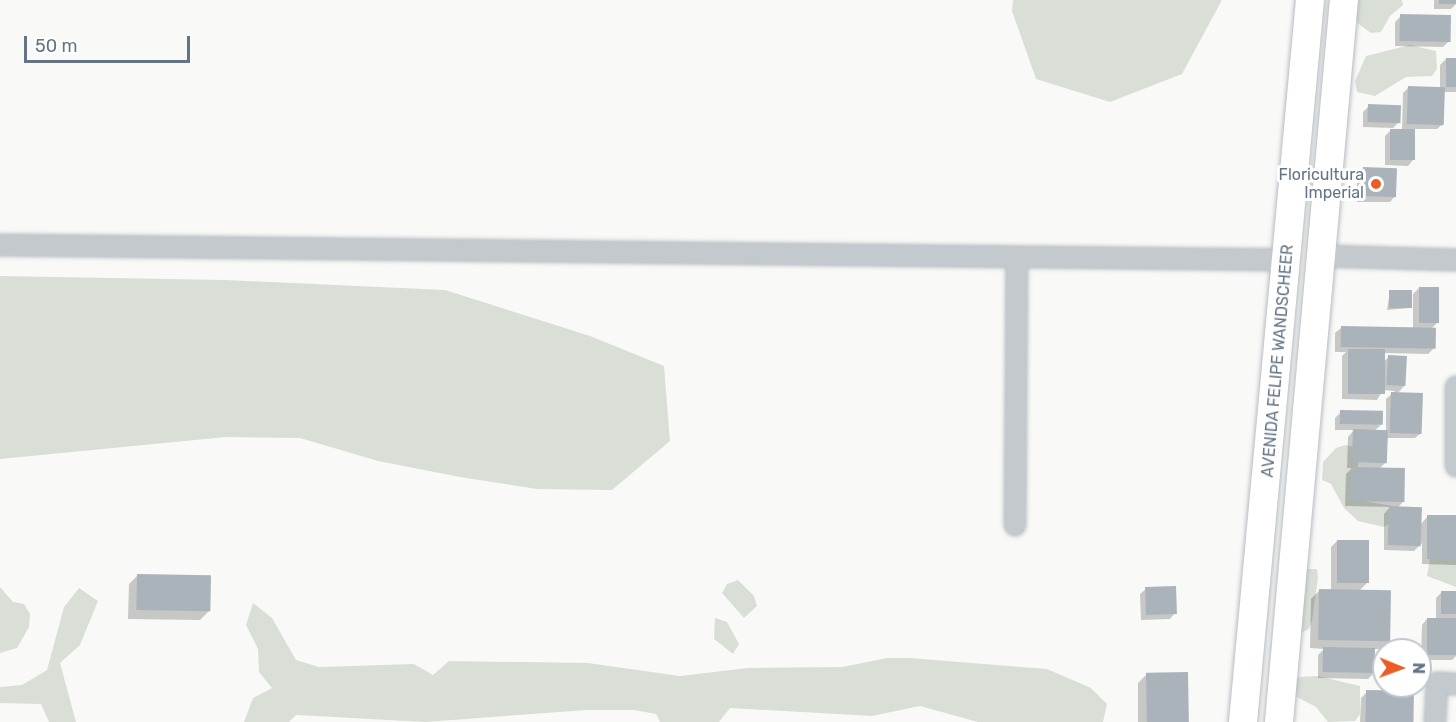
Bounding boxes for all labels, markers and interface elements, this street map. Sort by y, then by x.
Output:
scale bar [27,24,194,62]
text: 50 m [35,35,78,57]
place label: Floricultura Imperial [1279,165,1364,203]
marker: Floricultura Imperial [1369,177,1383,191]
street label: AVENIDA FELIPE WANDSCHEER [1258,243,1298,479]
north arrow [1372,638,1432,698]
text: N [1409,662,1428,674]

